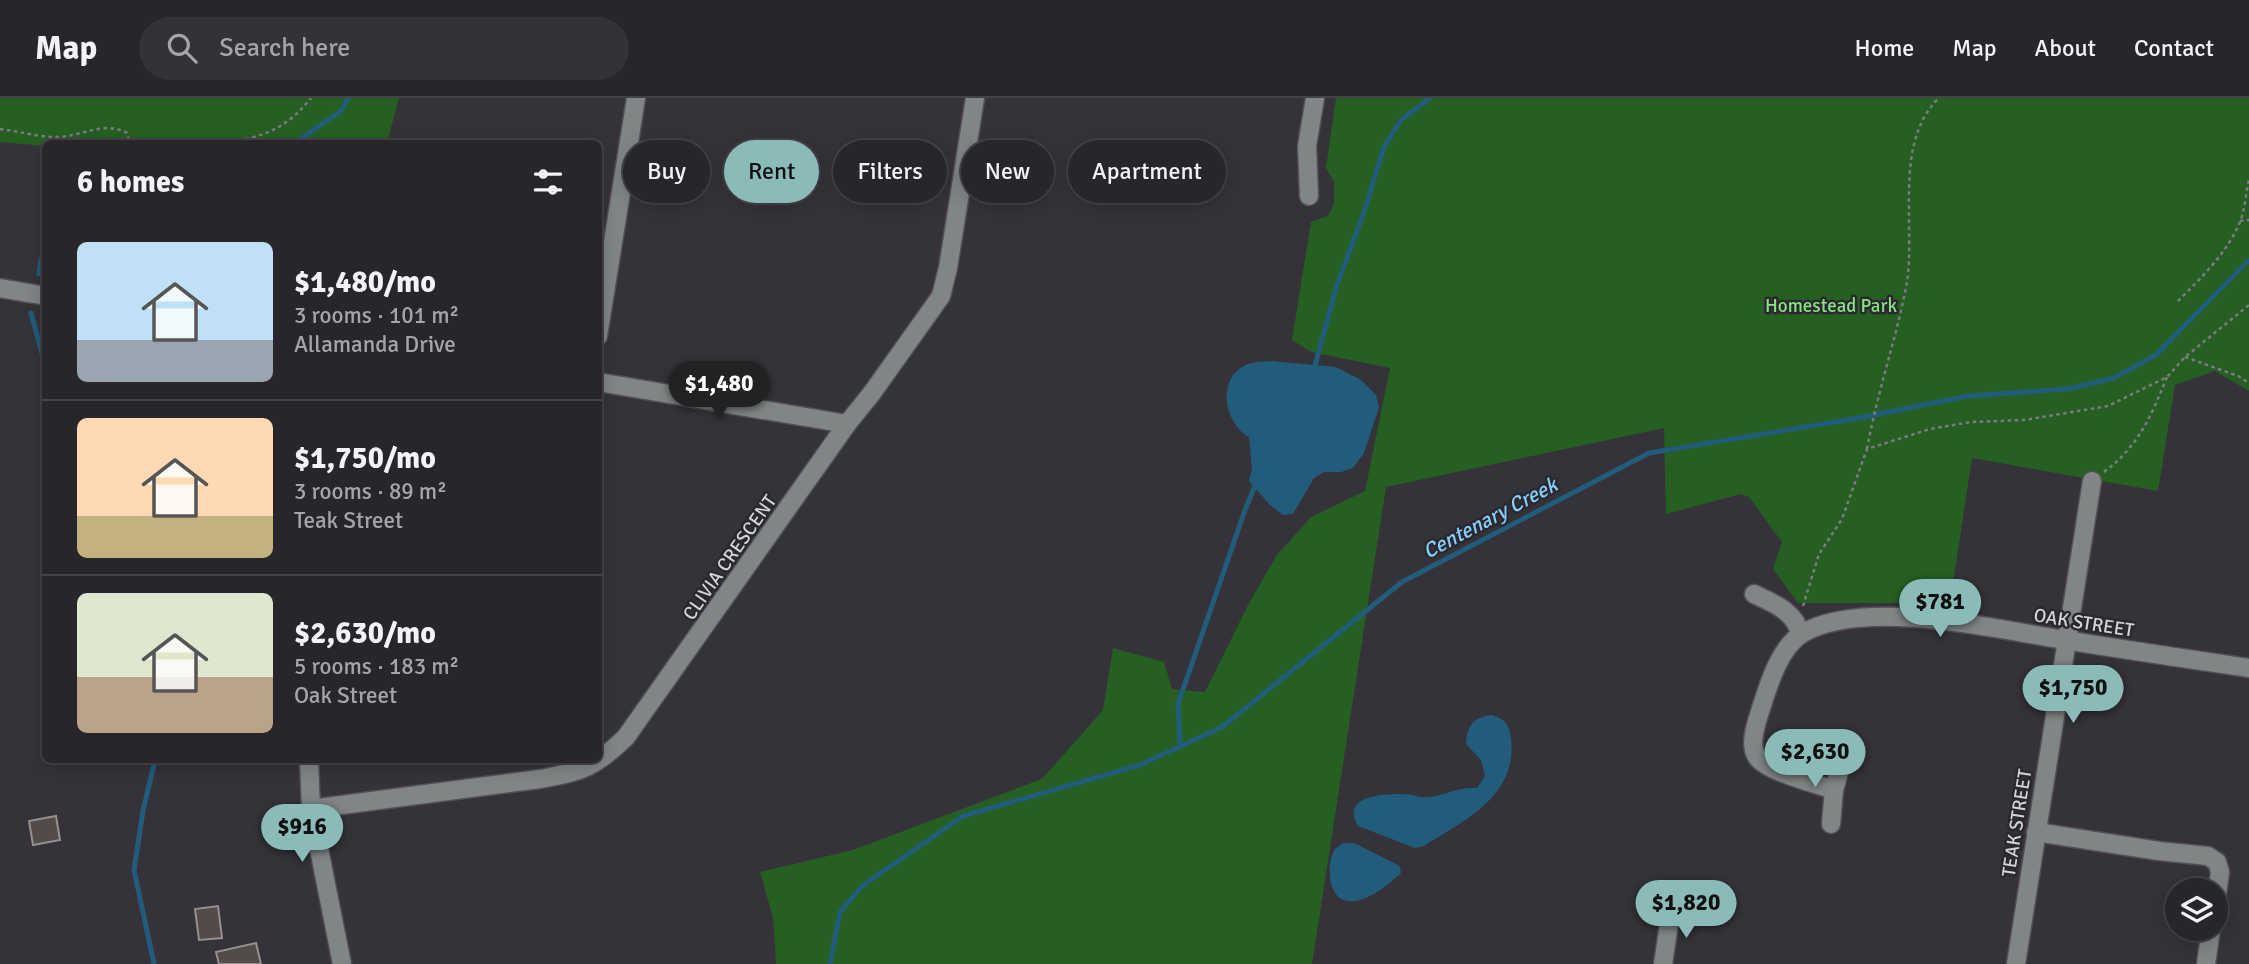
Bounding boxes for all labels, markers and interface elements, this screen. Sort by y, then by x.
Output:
search box [139,17,629,80]
text: Map [35,28,97,69]
icon: search [163,29,201,67]
text: Search here [219,32,350,64]
text: Home [1854,33,1914,63]
text: Map [1952,33,1997,63]
text: About [2035,33,2096,63]
text: Contact [2134,33,2214,63]
chip: Buy [623,140,710,203]
chip: Rent [724,140,819,203]
chip: Filters [833,140,947,203]
chip: New [961,140,1054,203]
chip: Apartment [1068,140,1226,203]
icon: filters [529,163,567,201]
text: 6 homes [77,164,184,201]
text: $1,480/mo [294,264,436,301]
icon: home [133,270,217,354]
park label: Homestead Park [1765,294,1897,318]
text: 3 rooms · 101 m² [294,301,459,330]
text: Allamanda Drive [294,330,456,359]
pin: $1,480 [662,362,776,421]
text: $1,480 [685,369,753,398]
text: $1,750/mo [294,440,436,477]
icon: home [133,446,217,530]
water label: Centenary Creek [1418,470,1564,564]
text: 3 rooms · 89 m² [294,477,447,506]
street label: CLIVIA CRESCENT [678,490,782,625]
text: Teak Street [294,506,403,535]
pin: $781 [1899,580,1981,639]
text: $781 [1915,587,1965,616]
street label: OAK STREET [2032,603,2136,643]
text: $2,630/mo [294,615,436,652]
icon: home [133,621,217,705]
text: 5 rooms · 183 m² [294,652,459,681]
pin: $1,750 [2016,666,2130,725]
text: $1,750 [2039,673,2107,702]
text: Oak Street [294,681,397,710]
pin: $2,630 [1758,730,1872,789]
text: $2,630 [1781,737,1849,766]
street label: TEAK STREET [1997,767,2037,879]
pin: $916 [261,804,343,864]
text: $916 [277,812,327,841]
map controls [2165,878,2228,941]
button: layers [2165,878,2228,941]
pin: $1,820 [1629,880,1743,940]
text: $1,820 [1652,888,1720,917]

